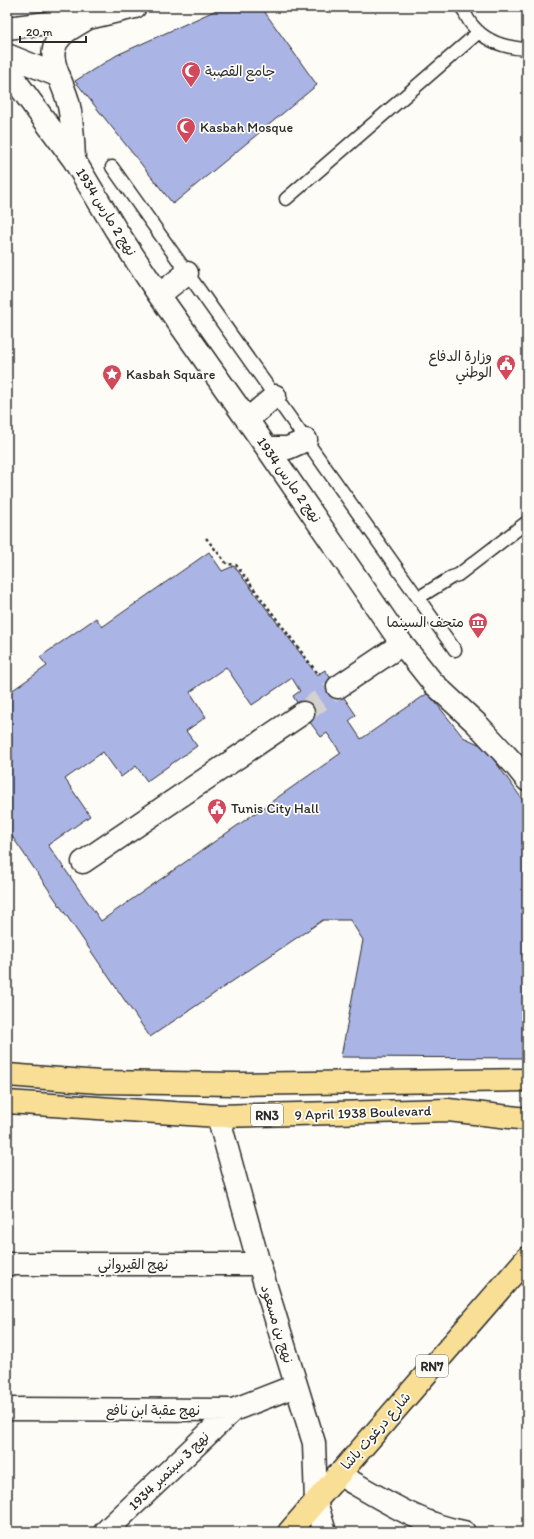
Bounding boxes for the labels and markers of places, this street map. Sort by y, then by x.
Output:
mosque icon: جامع القصبة [180,60,202,88]
place label: جامع القصبة [205,63,275,82]
mosque icon: Kasbah Mosque [175,116,197,144]
place label: Kasbah Mosque [200,119,293,136]
place label: وزارة الدفاع الوطني [428,348,492,385]
public building icon: وزارة الدفاع الوطني [495,353,517,381]
place icon: Kasbah Square [101,363,123,391]
place label: Kasbah Square [126,366,216,383]
museum icon: متحف السينما [467,611,489,639]
place label: متحف السينما [387,614,464,631]
public building icon: Tunis City Hall [206,797,228,825]
place label: Tunis City Hall [231,800,319,817]

